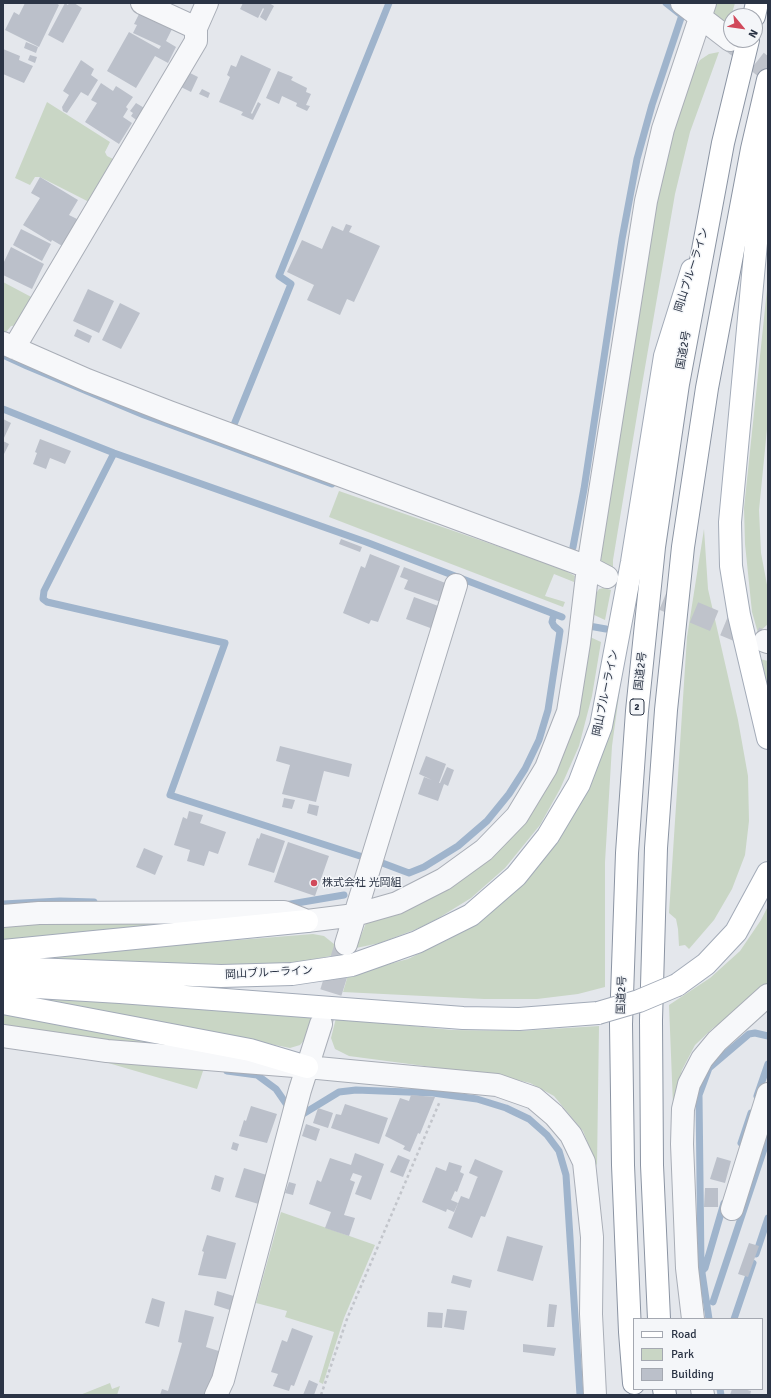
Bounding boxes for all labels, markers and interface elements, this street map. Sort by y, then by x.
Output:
north arrow [723,8,763,48]
text: N [746,27,761,40]
street label: 岡山ブルーライン [672,226,712,314]
street label: 国道2号 [674,330,694,370]
street label: 岡山ブルーライン [590,649,622,737]
street label: 国道2号 [632,651,650,691]
road number: 2 [630,699,644,715]
place label: 株式会社 光岡組 [322,876,401,890]
marker: 株式会社 光岡組 [309,878,319,888]
street label: 岡山ブルーライン [225,964,313,982]
street label: 国道2号 [615,975,629,1015]
legend [633,1318,763,1390]
text: Road [671,1327,697,1342]
text: Park [671,1347,694,1362]
text: Building [671,1367,714,1382]

